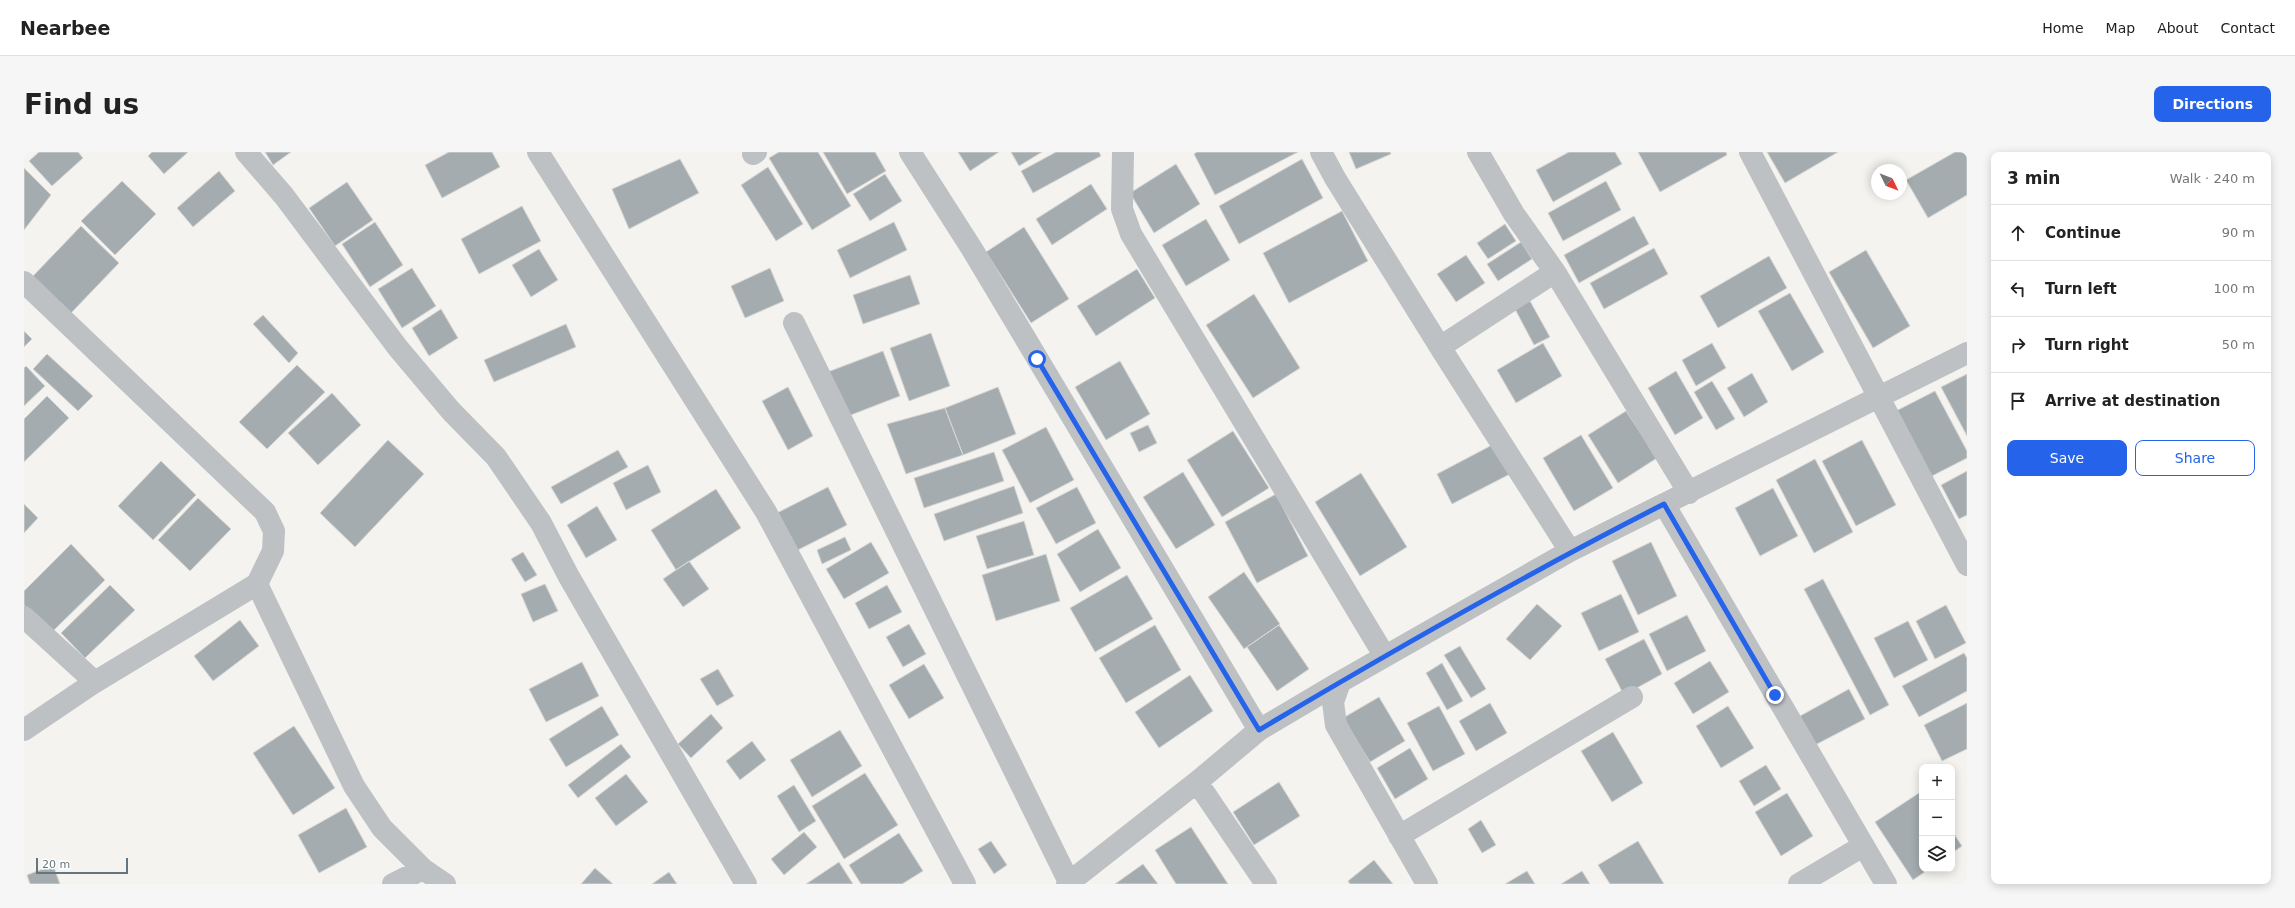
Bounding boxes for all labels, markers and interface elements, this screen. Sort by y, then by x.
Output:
text: Nearbee [20,17,110,39]
text: Home [2042,20,2084,36]
text: Map [2106,20,2135,36]
text: About [2157,20,2199,36]
text: Contact [2221,20,2275,36]
button: Directions [2154,86,2271,122]
text: Find us [24,88,139,121]
north arrow [1871,164,1907,200]
text: 3 min [2007,168,2060,188]
text: Walk · 240 m [2170,171,2255,186]
icon: ahead [2007,222,2029,244]
text: Continue [2045,224,2121,242]
text: 90 m [2222,225,2255,240]
icon: left [2007,278,2029,300]
text: Turn left [2045,280,2117,298]
text: 100 m [2213,281,2255,296]
icon: right [2007,334,2029,356]
text: Turn right [2045,336,2129,354]
text: 50 m [2222,337,2255,352]
route start [1028,350,1046,368]
icon: arrive [2007,390,2029,412]
text: Arrive at destination [2045,392,2220,410]
button: Save [2007,440,2127,476]
button: Share [2135,440,2255,476]
route end [1766,686,1784,704]
map controls [1919,764,1955,872]
button: + [1919,764,1955,800]
button: − [1919,800,1955,836]
button: layers [1919,836,1955,872]
scale bar [36,856,128,875]
text: 20 m [42,858,70,871]

